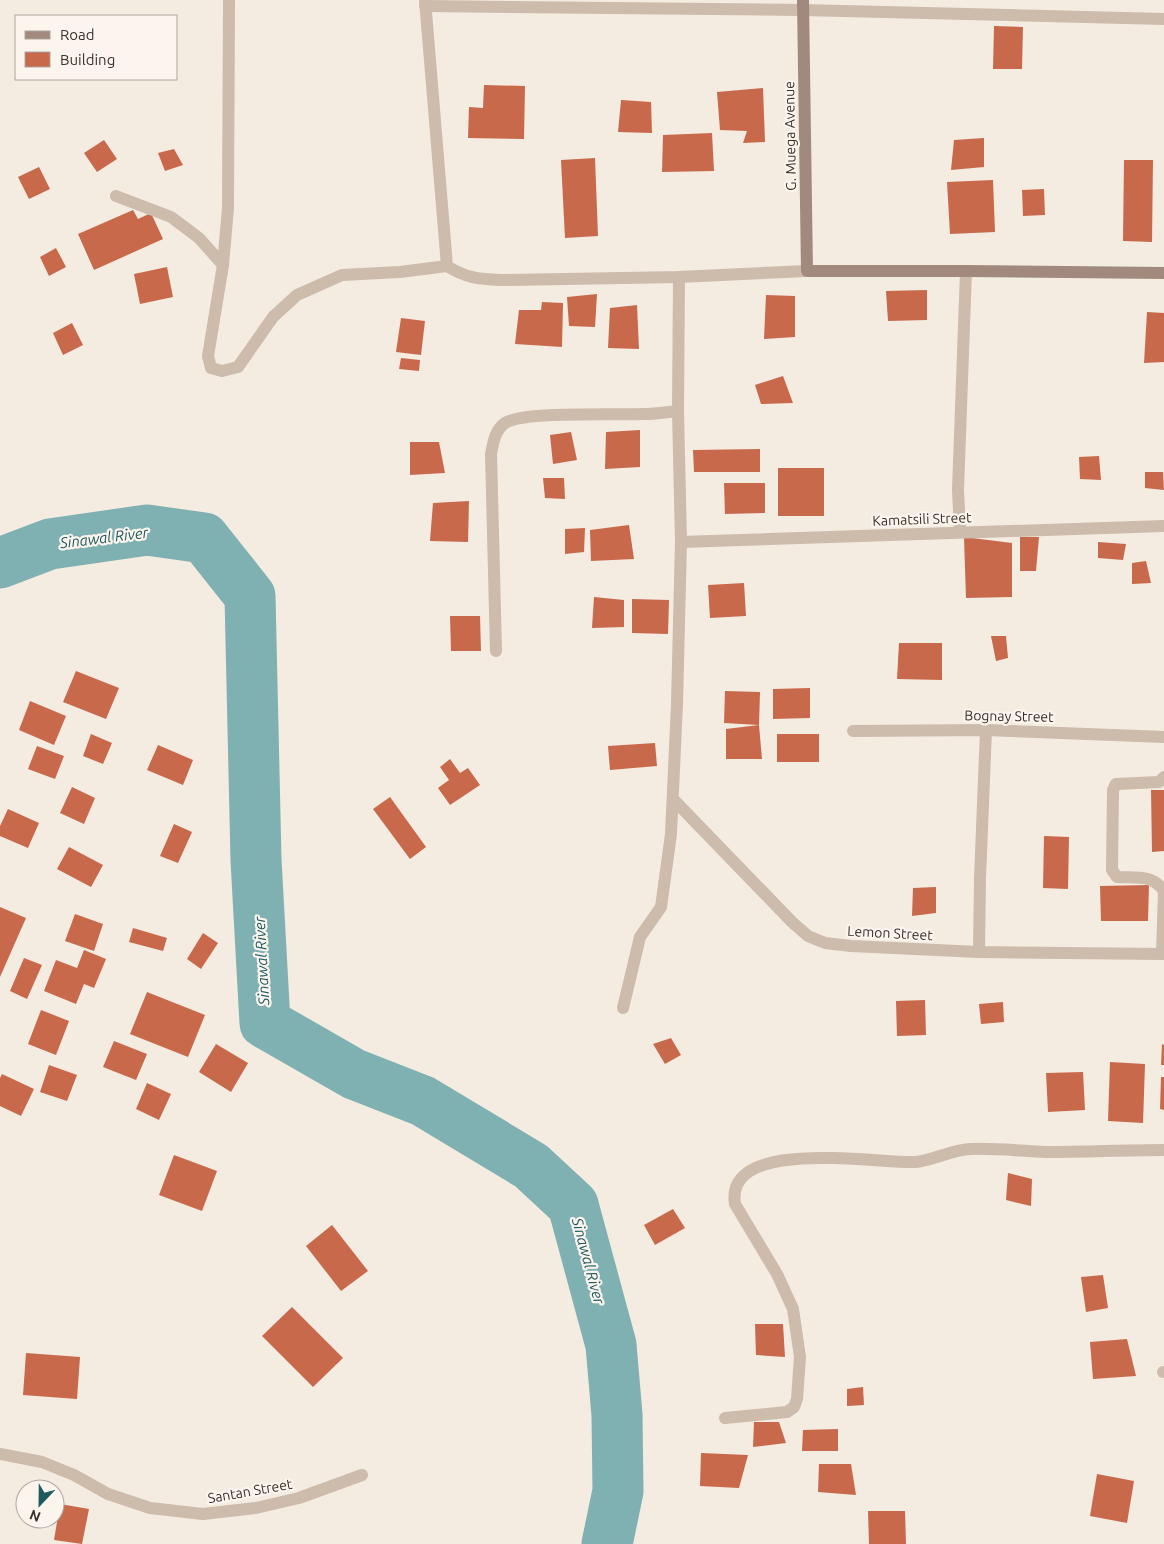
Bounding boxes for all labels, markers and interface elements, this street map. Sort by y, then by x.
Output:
legend [15,15,178,80]
text: Road [60,26,95,43]
text: Building [60,51,115,68]
street label: G. Muega Avenue [781,81,799,191]
street label: Kamatsili Street [872,509,972,529]
water label: Sinawal River [58,524,150,551]
street label: Bognay Street [964,707,1054,725]
water label: Sinawal River [251,915,272,1007]
street label: Lemon Street [847,923,934,943]
water label: Sinawal River [569,1215,608,1307]
street label: Santan Street [207,1476,294,1506]
north arrow [15,1479,65,1529]
text: N [27,1507,43,1525]

